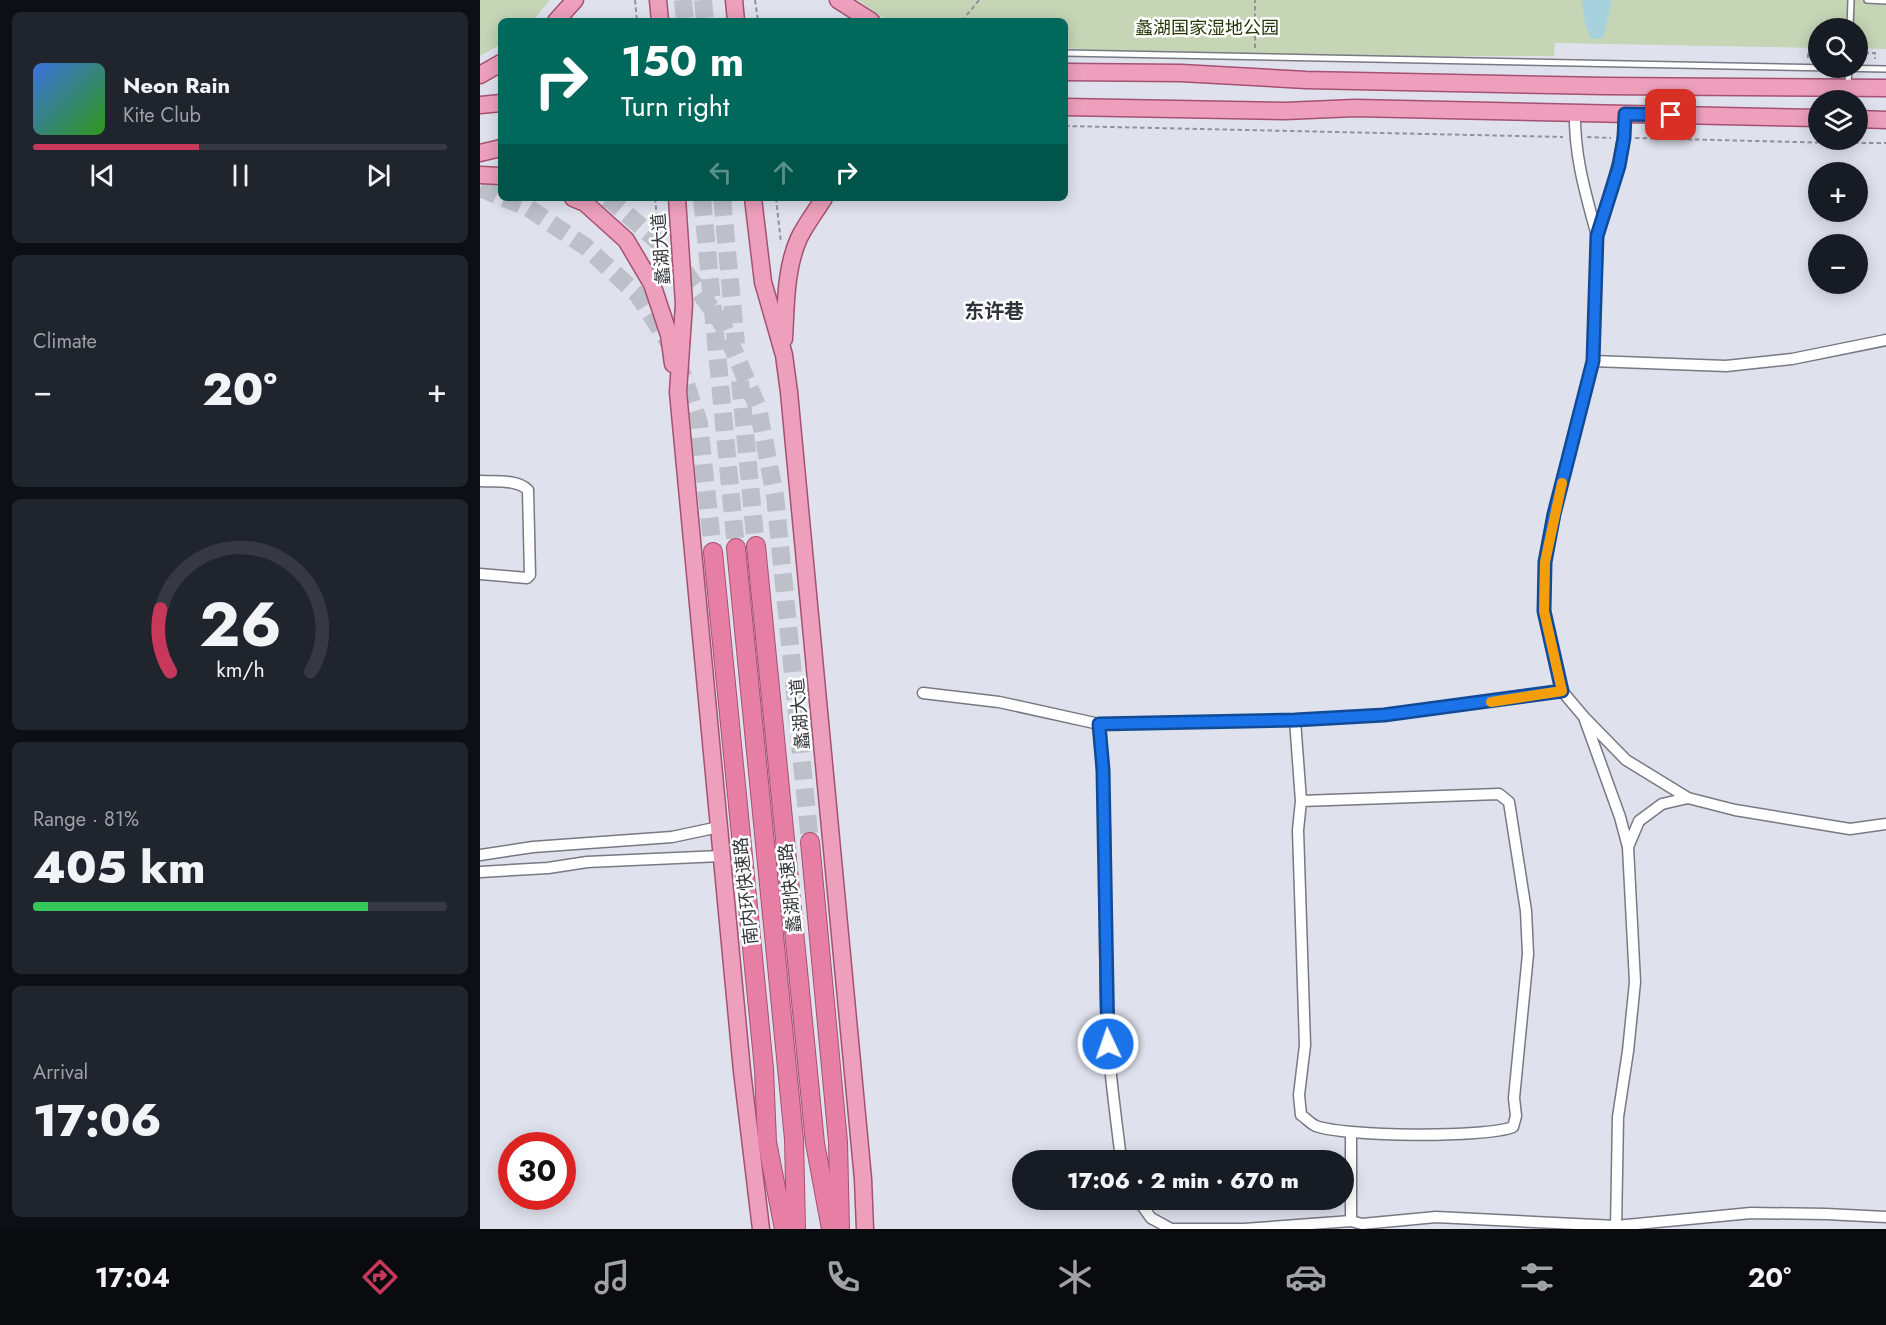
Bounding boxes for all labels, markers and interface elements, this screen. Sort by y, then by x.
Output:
park label: 蠡湖国家湿地公园 [1135,15,1279,41]
map controls [1808,18,1868,294]
button: search [1808,18,1868,78]
text: 150 m [621,31,744,92]
icon: right [522,42,600,120]
text: Neon Rain [123,69,230,101]
text: Turn right [621,87,729,126]
pin [1645,89,1696,140]
button: layers [1808,90,1868,150]
icon: arrive [1654,98,1687,131]
text: Kite Club [123,101,201,130]
icon: left [704,156,737,189]
icon: ahead [767,156,800,189]
icon: right [830,156,863,189]
icon: previous [86,159,119,192]
icon: pause [224,159,257,192]
icon: next [362,159,395,192]
button: + [1808,162,1868,222]
street label: 蠡湖大道 [646,212,676,286]
button: − [1808,234,1868,294]
district label: 东许巷 [964,297,1024,326]
text: Climate [33,327,97,356]
text: 20° [202,357,277,422]
text: − [33,367,52,414]
text: + [427,367,447,414]
text: 26 [199,579,281,669]
text: km/h [216,654,264,685]
street label: 蠡湖大道 [784,677,816,751]
text: Range · 81% [33,805,139,834]
text: 405 km [33,835,205,900]
street label: 南内环快速路 [727,836,765,946]
street label: 蠡湖快速路 [772,842,808,934]
position arrow [1076,1012,1140,1076]
text: Arrival [33,1058,88,1087]
text: 17:06 [33,1088,162,1153]
speed limit sign: 30 [498,1132,576,1210]
text: 17:06 · 2 min · 670 m [1067,1164,1299,1196]
icon: directions [359,1256,401,1298]
icon: music [591,1256,633,1298]
icon: phone [822,1256,864,1298]
icon: climate [1054,1256,1096,1298]
icon: car [1285,1256,1327,1298]
icon: filters [1516,1256,1558,1298]
text: 17:04 [95,1258,170,1297]
text: 20° [1748,1258,1791,1297]

